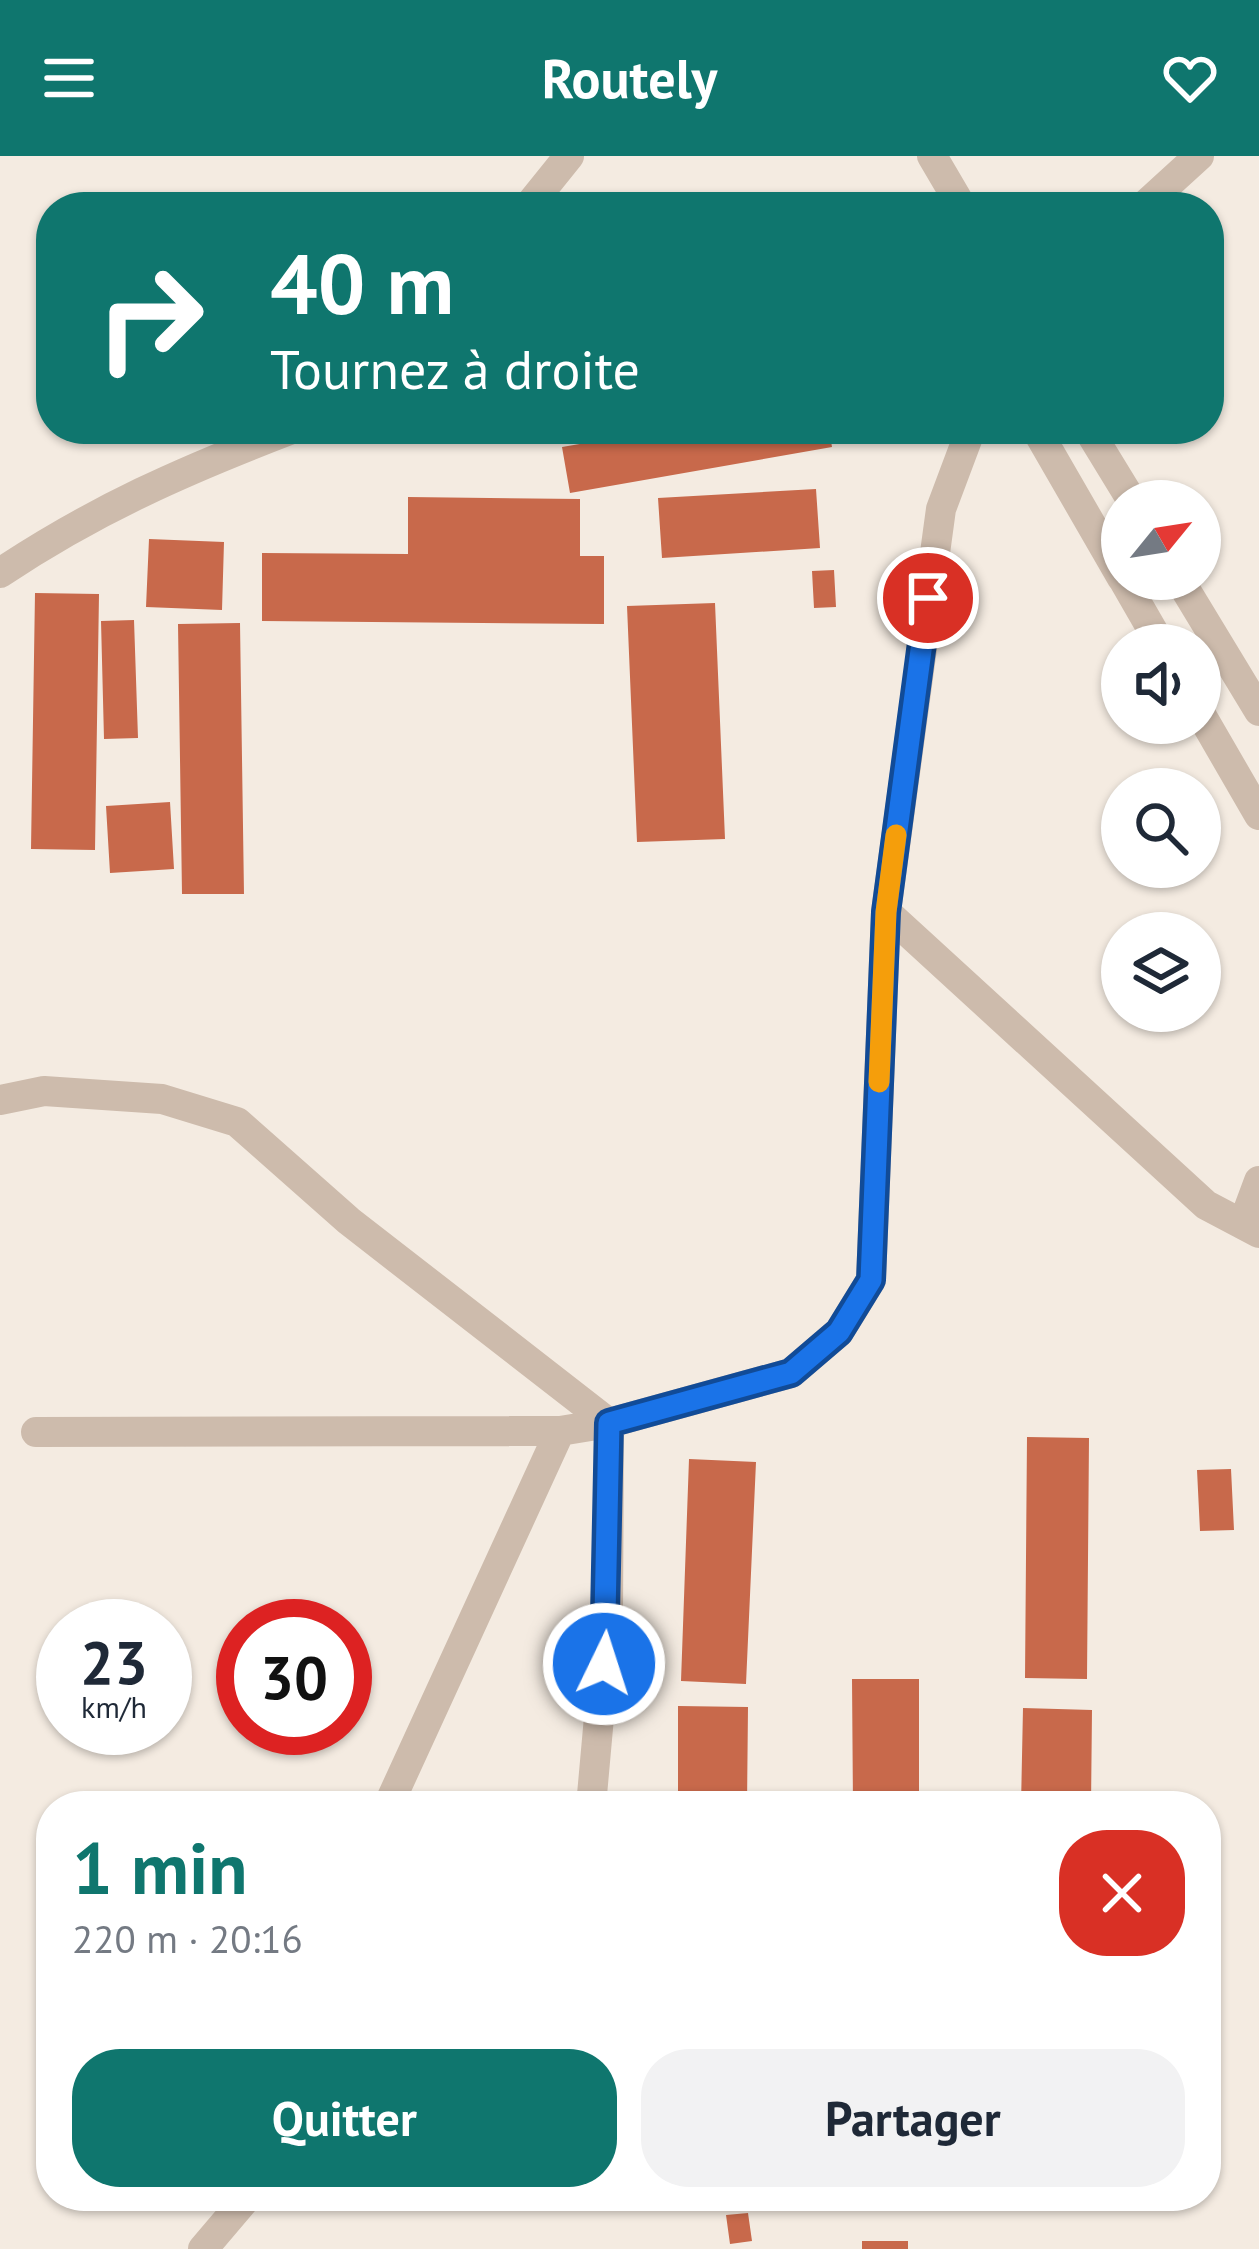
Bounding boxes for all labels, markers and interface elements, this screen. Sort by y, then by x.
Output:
text: Routely [542,43,717,113]
icon: menu [36,45,102,111]
icon: heart [1157,45,1223,111]
text: 40 m [270,228,454,337]
icon: right [72,240,228,396]
text: Tournez à droite [270,334,640,404]
north arrow [1101,480,1221,600]
map controls [1101,480,1221,1032]
pin [877,547,979,649]
icon: arrive [895,565,961,631]
button: sound [1101,624,1221,744]
button: search [1101,768,1221,888]
button: layers [1101,912,1221,1032]
speed limit sign: 30 [216,1599,372,1755]
position arrow [541,1601,667,1727]
text: 23 [80,1623,148,1701]
text: km/h [81,1687,147,1726]
text: 1 min [72,1821,248,1914]
button: close [1059,1830,1185,1956]
text: 220 m · 20:16 [72,1913,303,1964]
button: Quitter [72,2049,617,2187]
button: Partager [641,2049,1185,2187]

